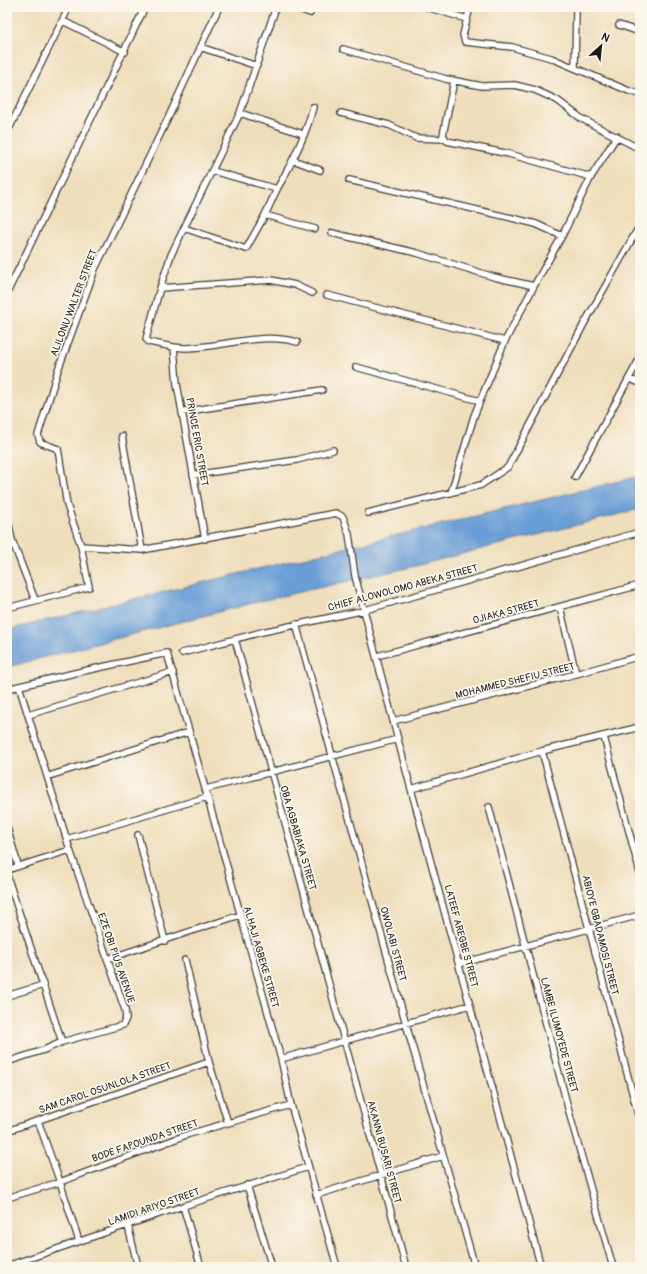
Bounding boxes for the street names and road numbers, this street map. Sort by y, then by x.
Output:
street label: ALILONU WALTER STREET [48,247,100,358]
street label: PRINCE ERIC STREET [183,397,211,488]
street label: CHIEF ALOWOLOMO ABEKA STREET [327,562,480,614]
street label: OJIAKA STREET [471,597,541,627]
street label: MOHAMMED SHEFIU STREET [454,660,576,702]
street label: OBA AGBABIAKA STREET [277,784,319,892]
street label: ABIOYE GBADAMOSI STREET [579,874,621,997]
street label: LATEEF AREGBE STREET [442,883,481,989]
street label: ALHAJI AGBEKE STREET [241,905,281,1010]
street label: OWOLABI STREET [377,905,409,983]
street label: EZE OBI PIUS AVENUE [95,911,137,1005]
street label: LAMBE ILUMOYEDE STREET [538,976,580,1094]
street label: SAM CAROL OSUNLOLA STREET [37,1060,173,1116]
street label: AKANNI BUSARI STREET [364,1099,404,1205]
street label: BODE FAPOUNDA STREET [90,1117,200,1165]
street label: LAMIDI ARIYO STREET [107,1186,202,1228]

